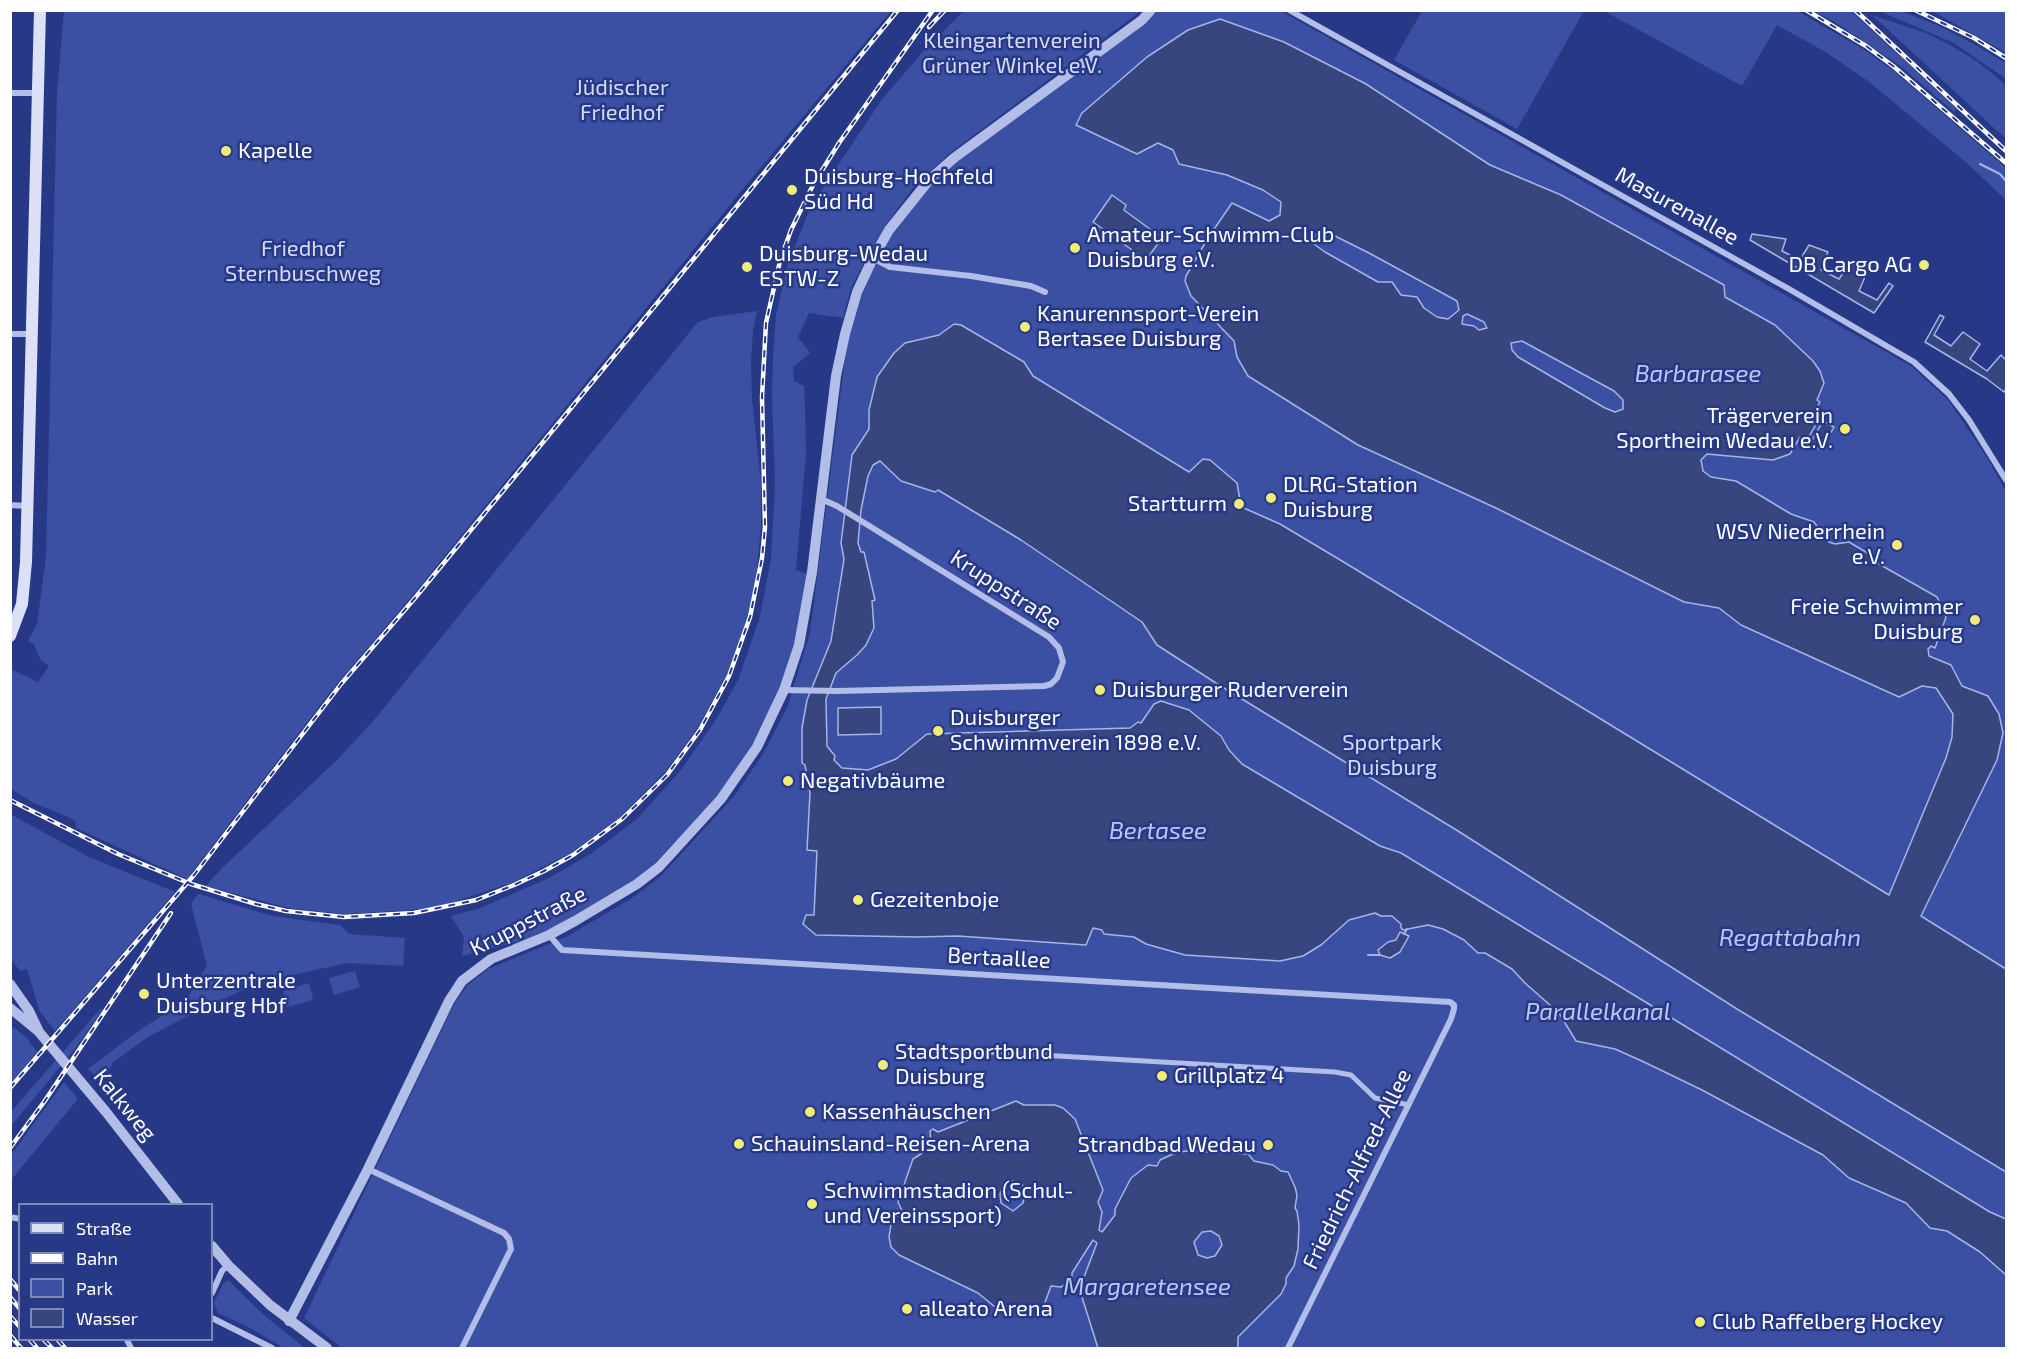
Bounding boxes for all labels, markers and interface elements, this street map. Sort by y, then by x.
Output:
park label: Kleingartenverein Grüner Winkel e.V. [922,28,1102,80]
park label: Jüdischer Friedhof [575,75,669,126]
place label: Kapelle [238,138,313,164]
marker: Kapelle [219,144,233,158]
street label: Masurenallee [1611,161,1743,251]
place label: Duisburg-Hochfeld Süd Hd [804,164,994,216]
marker: Duisburg-Hochfeld Süd Hd [785,183,799,197]
place label: Amateur-Schwimm-Club Duisburg e.V. [1087,222,1334,274]
park label: Friedhof Sternbuschweg [225,236,381,288]
place label: Duisburg-Wedau ESTW-Z [759,241,928,292]
marker: Amateur-Schwimm-Club Duisburg e.V. [1068,241,1082,255]
place label: DB Cargo AG [1788,252,1912,278]
marker: DB Cargo AG [1917,258,1931,272]
marker: Duisburg-Wedau ESTW-Z [740,260,754,274]
place label: Kanurennsport-Verein Bertasee Duisburg [1037,301,1259,352]
marker: Kanurennsport-Verein Bertasee Duisburg [1018,320,1032,334]
water label: Barbarasee [1635,360,1761,388]
place label: Trägerverein Sportheim Wedau e.V. [1616,403,1833,454]
marker: Trägerverein Sportheim Wedau e.V. [1838,422,1852,436]
place label: DLRG-Station Duisburg [1283,472,1418,524]
place label: Startturm [1128,491,1227,517]
marker: DLRG-Station Duisburg [1264,491,1278,505]
marker: Startturm [1232,497,1246,511]
place label: WSV Niederrhein e.V. [1716,519,1885,570]
marker: WSV Niederrhein e.V. [1890,538,1904,552]
street label: Kruppstraße [946,544,1066,636]
place label: Freie Schwimmer Duisburg [1790,594,1963,646]
marker: Freie Schwimmer Duisburg [1968,613,1982,627]
place label: Duisburger Ruderverein [1112,677,1349,703]
marker: Duisburger Ruderverein [1093,683,1107,697]
place label: Duisburger Schwimmverein 1898 e.V. [950,705,1201,756]
marker: Duisburger Schwimmverein 1898 e.V. [931,724,945,738]
park label: Sportpark Duisburg [1342,730,1442,782]
place label: Negativbäume [800,768,945,794]
marker: Negativbäume [781,774,795,788]
water label: Bertasee [1109,817,1207,845]
street label: Kruppstraße [465,880,591,962]
place label: Gezeitenboje [870,887,999,913]
marker: Gezeitenboje [851,893,865,907]
water label: Regattabahn [1719,924,1861,952]
street label: Bertaallee [947,942,1051,974]
place label: Unterzentrale Duisburg Hbf [156,968,296,1020]
marker: Unterzentrale Duisburg Hbf [137,987,151,1001]
water label: Parallelkanal [1525,998,1671,1026]
place label: Stadtsportbund Duisburg [895,1039,1053,1090]
marker: Stadtsportbund Duisburg [876,1058,890,1072]
place label: Grillplatz 4 [1174,1063,1285,1089]
street label: Kalkweg [88,1064,162,1146]
street label: Friedrich-Alfred-Allee [1297,1065,1417,1273]
marker: Grillplatz 4 [1155,1069,1169,1083]
place label: Kassenhäuschen [822,1099,991,1125]
marker: Kassenhäuschen [803,1105,817,1119]
place label: Schauinsland-Reisen-Arena [751,1131,1030,1157]
place label: Strandbad Wedau [1077,1132,1256,1158]
marker: Schauinsland-Reisen-Arena [732,1137,746,1151]
marker: Strandbad Wedau [1261,1138,1275,1152]
place label: Schwimmstadion (Schul- und Vereinssport) [824,1178,1074,1230]
marker: Schwimmstadion (Schul- und Vereinssport) [805,1197,819,1211]
legend [18,1203,213,1341]
text: Straße [76,1217,132,1239]
text: Bahn [76,1247,118,1269]
water label: Margaretensee [1063,1273,1231,1301]
text: Park [76,1277,113,1299]
place label: alleato Arena [919,1296,1053,1322]
marker: alleato Arena [900,1302,914,1316]
text: Wasser [76,1307,138,1329]
place label: Club Raffelberg Hockey [1712,1309,1943,1335]
marker: Club Raffelberg Hockey [1693,1315,1707,1329]

